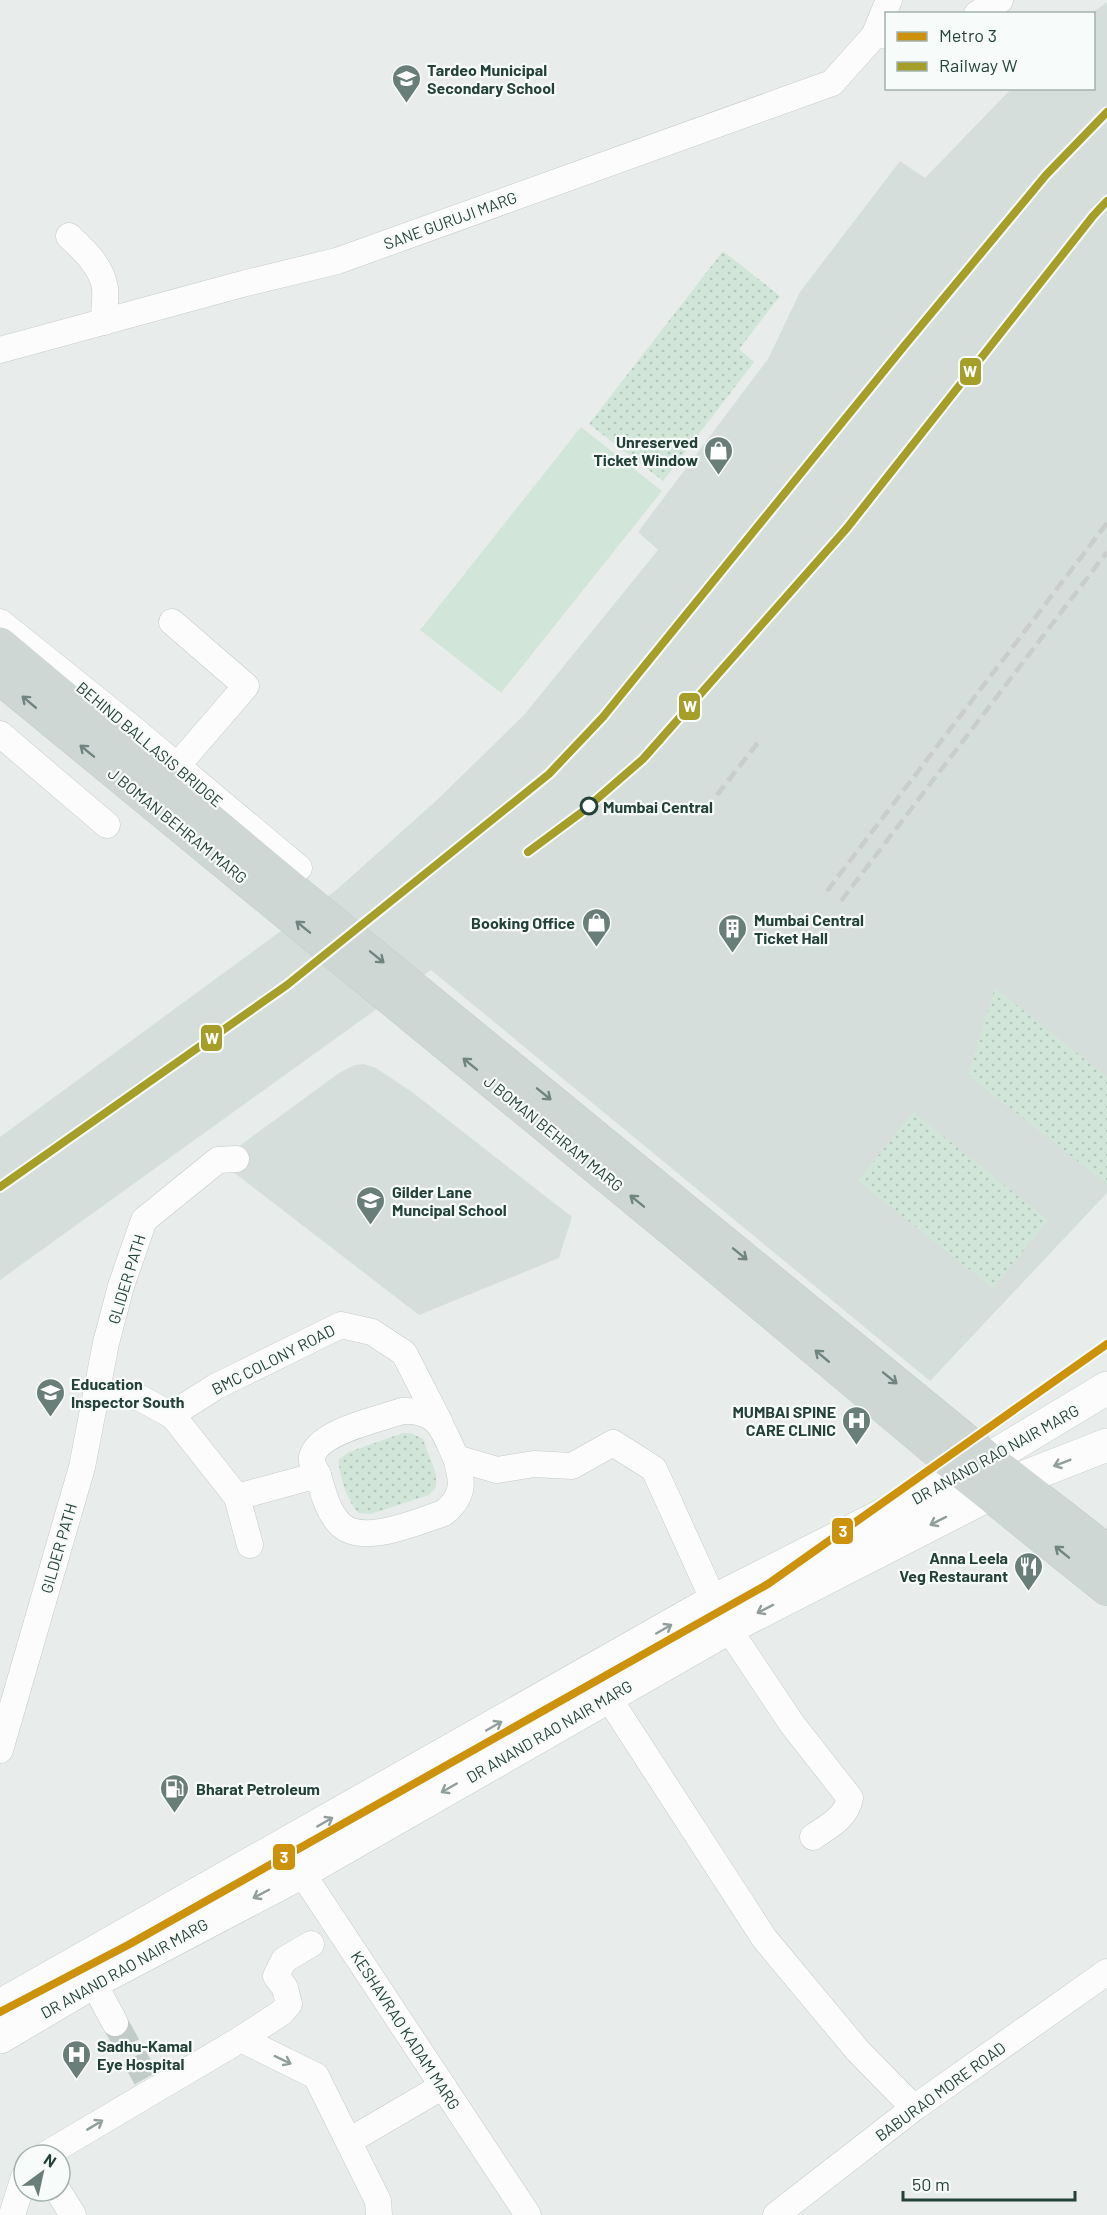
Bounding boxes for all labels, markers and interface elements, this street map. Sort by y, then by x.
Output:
legend [885,12,1095,90]
text: Metro 3 [939,24,997,46]
text: Railway W [939,54,1018,76]
place label: Tardeo Municipal Secondary School [427,60,555,97]
school or university icon: Tardeo Municipal Secondary School [390,62,422,104]
street label: SANE GURUJI MARG [381,187,519,253]
line badge: W [959,357,982,386]
text: W [963,361,977,380]
place label: Unreserved Ticket Window [594,432,698,469]
shop icon: Unreserved Ticket Window [703,434,735,476]
street label: BEHIND BALLASIS BRIDGE [73,677,227,811]
line badge: W [678,692,701,721]
one-way arrow [21,696,37,709]
text: W [683,696,697,715]
one-way arrow [79,744,95,757]
street label: J BOMAN BEHRAM MARG [105,763,251,887]
marker: Mumbai Central [580,797,598,815]
place label: Mumbai Central [603,797,713,816]
shop icon: Booking Office [580,906,612,948]
place label: Mumbai Central Ticket Hall [754,910,864,947]
building icon: Mumbai Central Ticket Hall [717,912,749,954]
place label: Booking Office [471,913,575,932]
one-way arrow [295,921,311,934]
one-way arrow [369,951,385,964]
line badge: W [200,1024,223,1052]
text: W [205,1028,219,1047]
one-way arrow [462,1058,478,1071]
street label: J BOMAN BEHRAM MARG [481,1071,627,1195]
one-way arrow [536,1087,552,1100]
place label: Gilder Lane Muncipal School [392,1182,507,1219]
school or university icon: Gilder Lane Muncipal School [355,1184,387,1226]
one-way arrow [629,1195,645,1208]
street label: GLIDER PATH [103,1232,149,1326]
one-way arrow [732,1247,747,1261]
street label: BMC COLONY ROAD [208,1320,338,1398]
one-way arrow [815,1349,830,1363]
one-way arrow [882,1371,897,1385]
place label: Education Inspector South [71,1374,185,1411]
school or university icon: Education Inspector South [34,1376,66,1418]
street label: DR ANAND RAO NAIR MARG [908,1400,1082,1508]
place label: MUMBAI SPINE CARE CLINIC [732,1402,836,1439]
hospital icon: MUMBAI SPINE CARE CLINIC [841,1404,873,1446]
one-way arrow [1053,1458,1072,1469]
street label: GILDER PATH [36,1501,80,1595]
one-way arrow [930,1515,948,1527]
line badge: 3 [831,1517,854,1545]
text: 3 [839,1521,847,1540]
one-way arrow [1054,1546,1070,1559]
place label: Anna Leela Veg Restaurant [899,1548,1008,1585]
restaurant icon: Anna Leela Veg Restaurant [1013,1550,1045,1592]
one-way arrow [756,1604,774,1616]
one-way arrow [655,1623,672,1635]
street label: DR ANAND RAO NAIR MARG [463,1676,635,1786]
one-way arrow [485,1720,502,1732]
fuel station icon: Bharat Petroleum [159,1772,191,1814]
place label: Bharat Petroleum [196,1779,320,1798]
one-way arrow [441,1782,458,1794]
one-way arrow [316,1816,333,1828]
line badge: 3 [272,1843,296,1871]
text: 3 [280,1847,288,1866]
one-way arrow [252,1889,270,1900]
street label: DR ANAND RAO NAIR MARG [37,1914,211,2022]
street label: KESHAVRAO KADAM MARG [348,1947,464,2113]
place label: Sadhu-Kamal Eye Hospital [97,2036,192,2073]
street label: BABURAO MORE ROAD [871,2037,1009,2145]
hospital icon: Sadhu-Kamal Eye Hospital [60,2038,92,2080]
one-way arrow [273,2054,291,2066]
one-way arrow [86,2118,103,2130]
north arrow [12,2143,72,2203]
text: N [41,2149,60,2171]
scale bar [903,2164,1076,2202]
text: 50 m [912,2173,950,2195]

